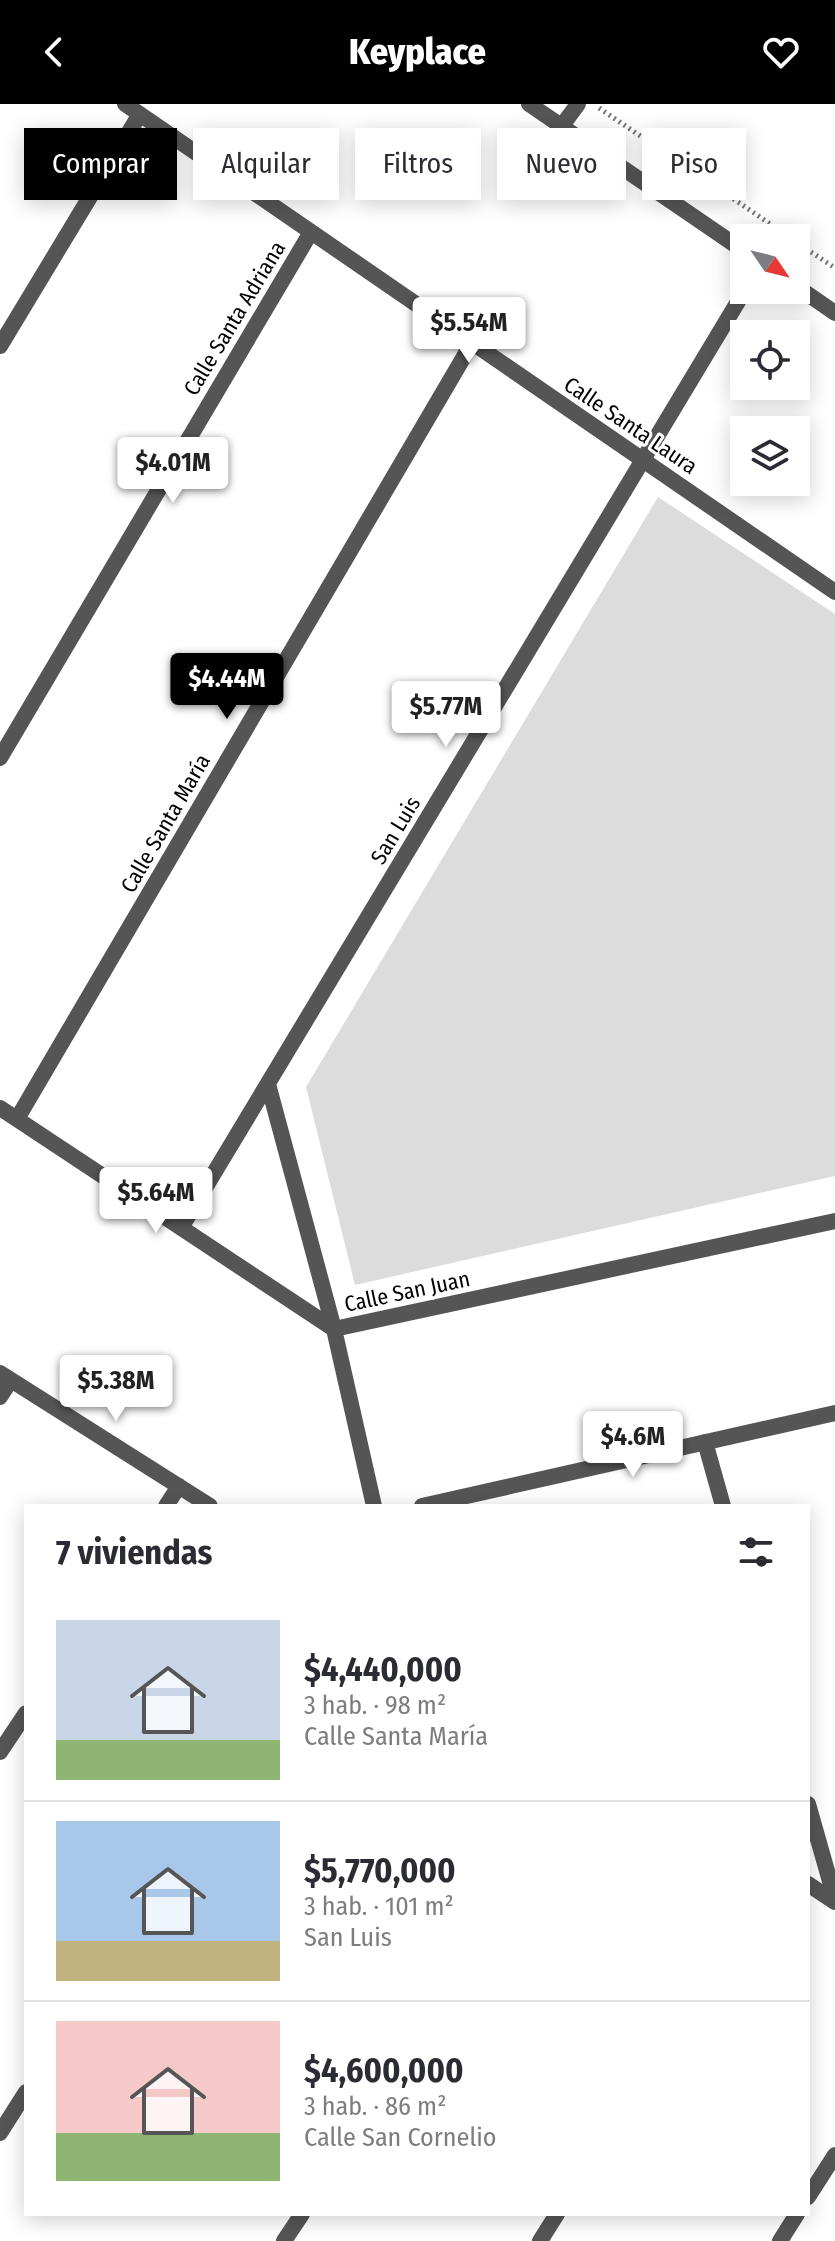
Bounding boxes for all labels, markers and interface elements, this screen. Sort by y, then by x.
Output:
icon: back [32,30,76,74]
text: Keyplace [349,30,486,74]
icon: heart [759,30,803,74]
chip: Comprar [24,128,177,200]
chip: Alquilar [193,128,339,200]
chip: Filtros [355,128,481,200]
chip: Nuevo [497,128,626,200]
chip: Piso [642,128,746,200]
north arrow [730,224,810,304]
map controls [730,224,810,496]
street label: Calle Santa Adriana [178,236,291,400]
pin: $5.54M [404,297,534,365]
text: $5.54M [431,307,507,338]
button: locate [730,320,810,400]
street label: Calle Santa Laura [559,371,703,480]
button: layers [730,416,810,496]
pin: $4.01M [108,437,238,505]
text: $4.01M [135,447,211,478]
pin: $4.44M [162,653,292,721]
text: $4.44M [188,663,266,694]
pin: $5.77M [381,681,511,749]
text: $5.77M [410,691,482,722]
street label: Calle Santa María [115,749,216,897]
street label: San Luis [365,791,426,869]
pin: $5.64M [91,1167,221,1235]
text: $5.64M [117,1177,195,1208]
street label: Calle San Juan [342,1265,472,1318]
pin: $5.38M [51,1355,181,1423]
text: $5.38M [78,1365,154,1396]
pin: $4.6M [577,1411,689,1479]
text: $4.6M [601,1421,665,1452]
icon: filters [734,1530,778,1574]
text: 7 viviendas [56,1532,212,1573]
text: $4,440,000 [304,1649,462,1690]
icon: home [120,1652,216,1748]
text: 3 hab. · 98 m² [304,1690,446,1721]
text: Calle Santa María [304,1721,488,1752]
text: $5,770,000 [304,1850,456,1891]
icon: home [120,1853,216,1949]
text: 3 hab. · 101 m² [304,1891,454,1922]
text: San Luis [304,1922,392,1953]
text: $4,600,000 [304,2050,464,2091]
icon: home [120,2053,216,2149]
text: 3 hab. · 86 m² [304,2091,446,2122]
text: Calle San Cornelio [304,2122,497,2153]

